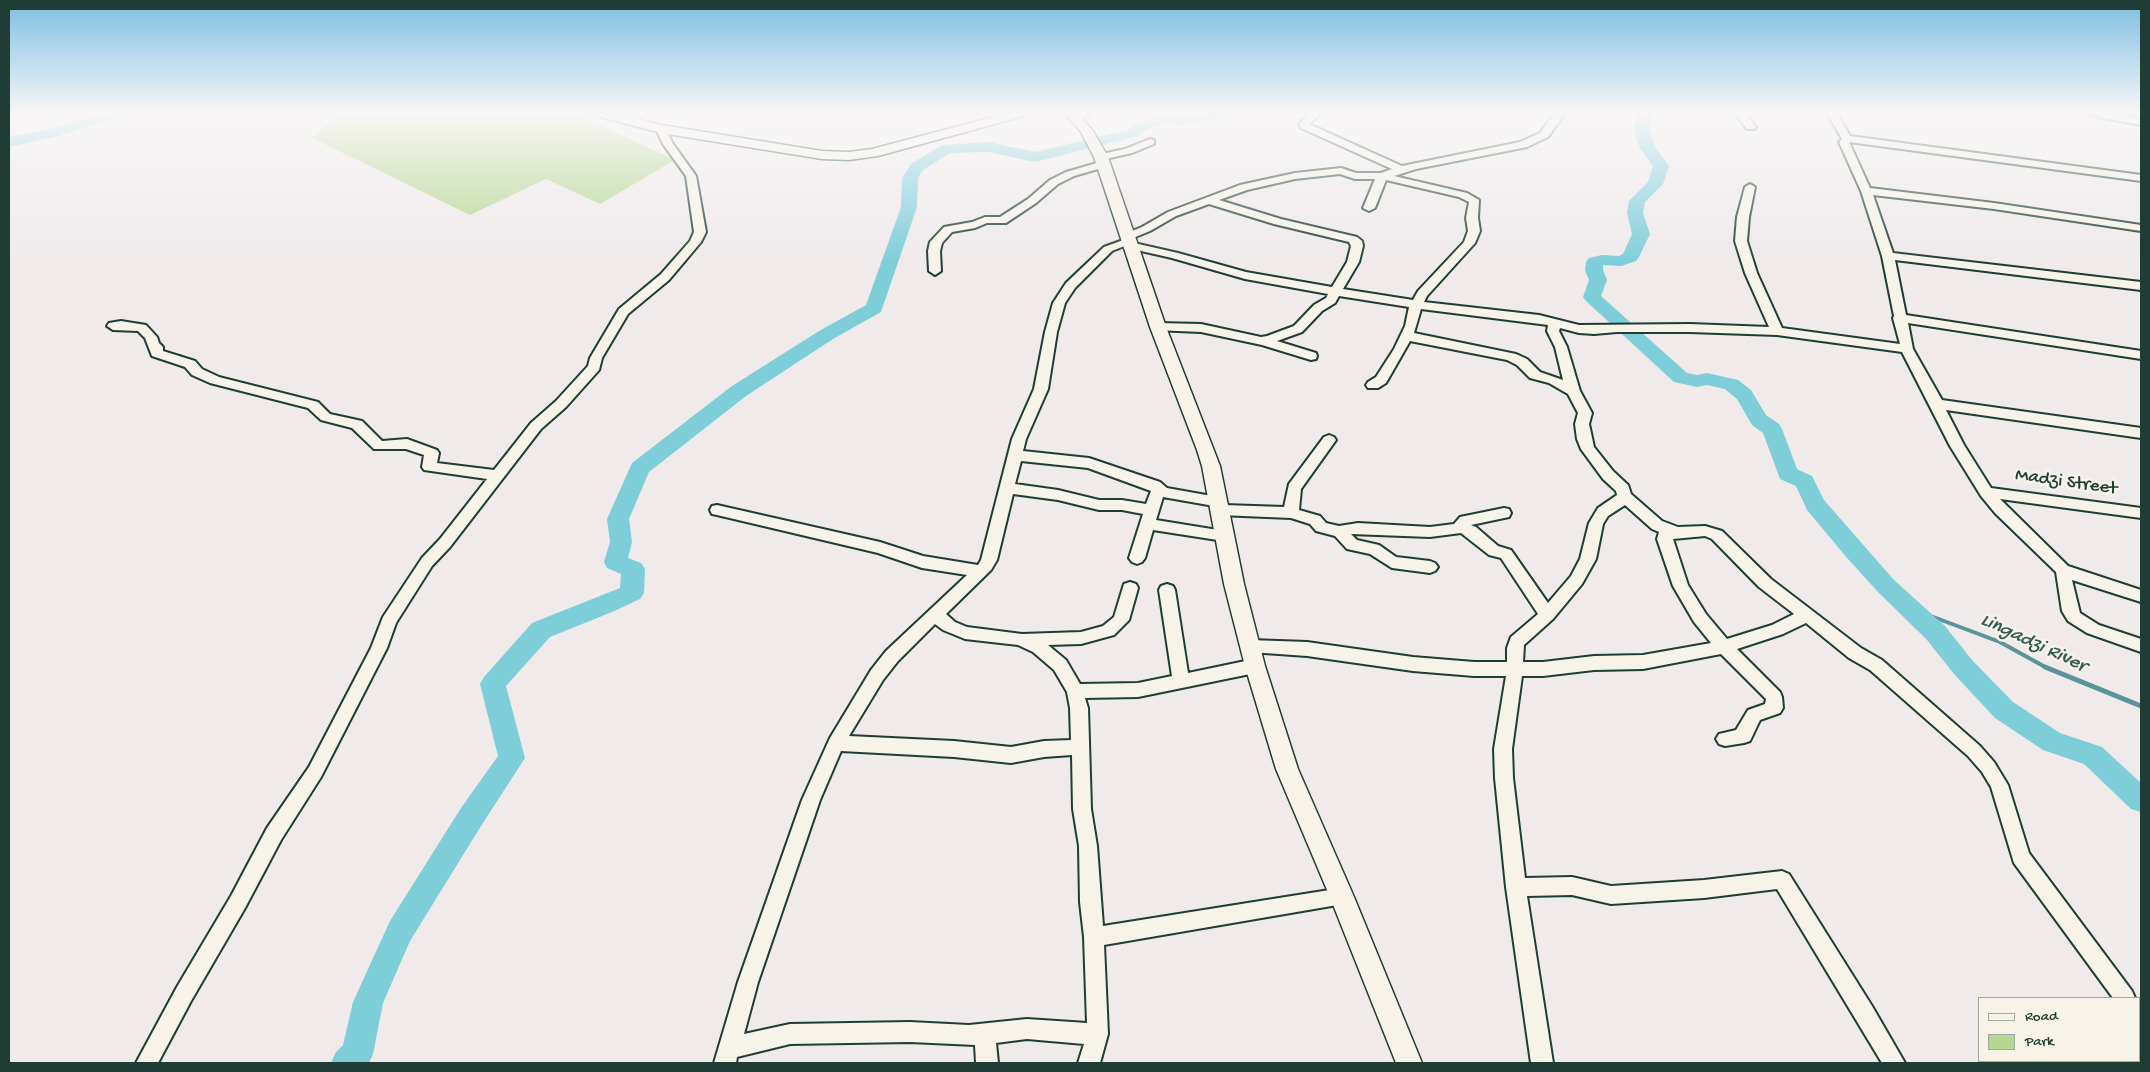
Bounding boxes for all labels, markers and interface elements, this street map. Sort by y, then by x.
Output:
street label: Madzi Street [2014,465,2118,501]
water label: Lingadzi River [1976,609,2090,679]
legend [1978,997,2140,1062]
text: Road [2025,1008,2058,1026]
text: Park [2025,1033,2054,1051]

